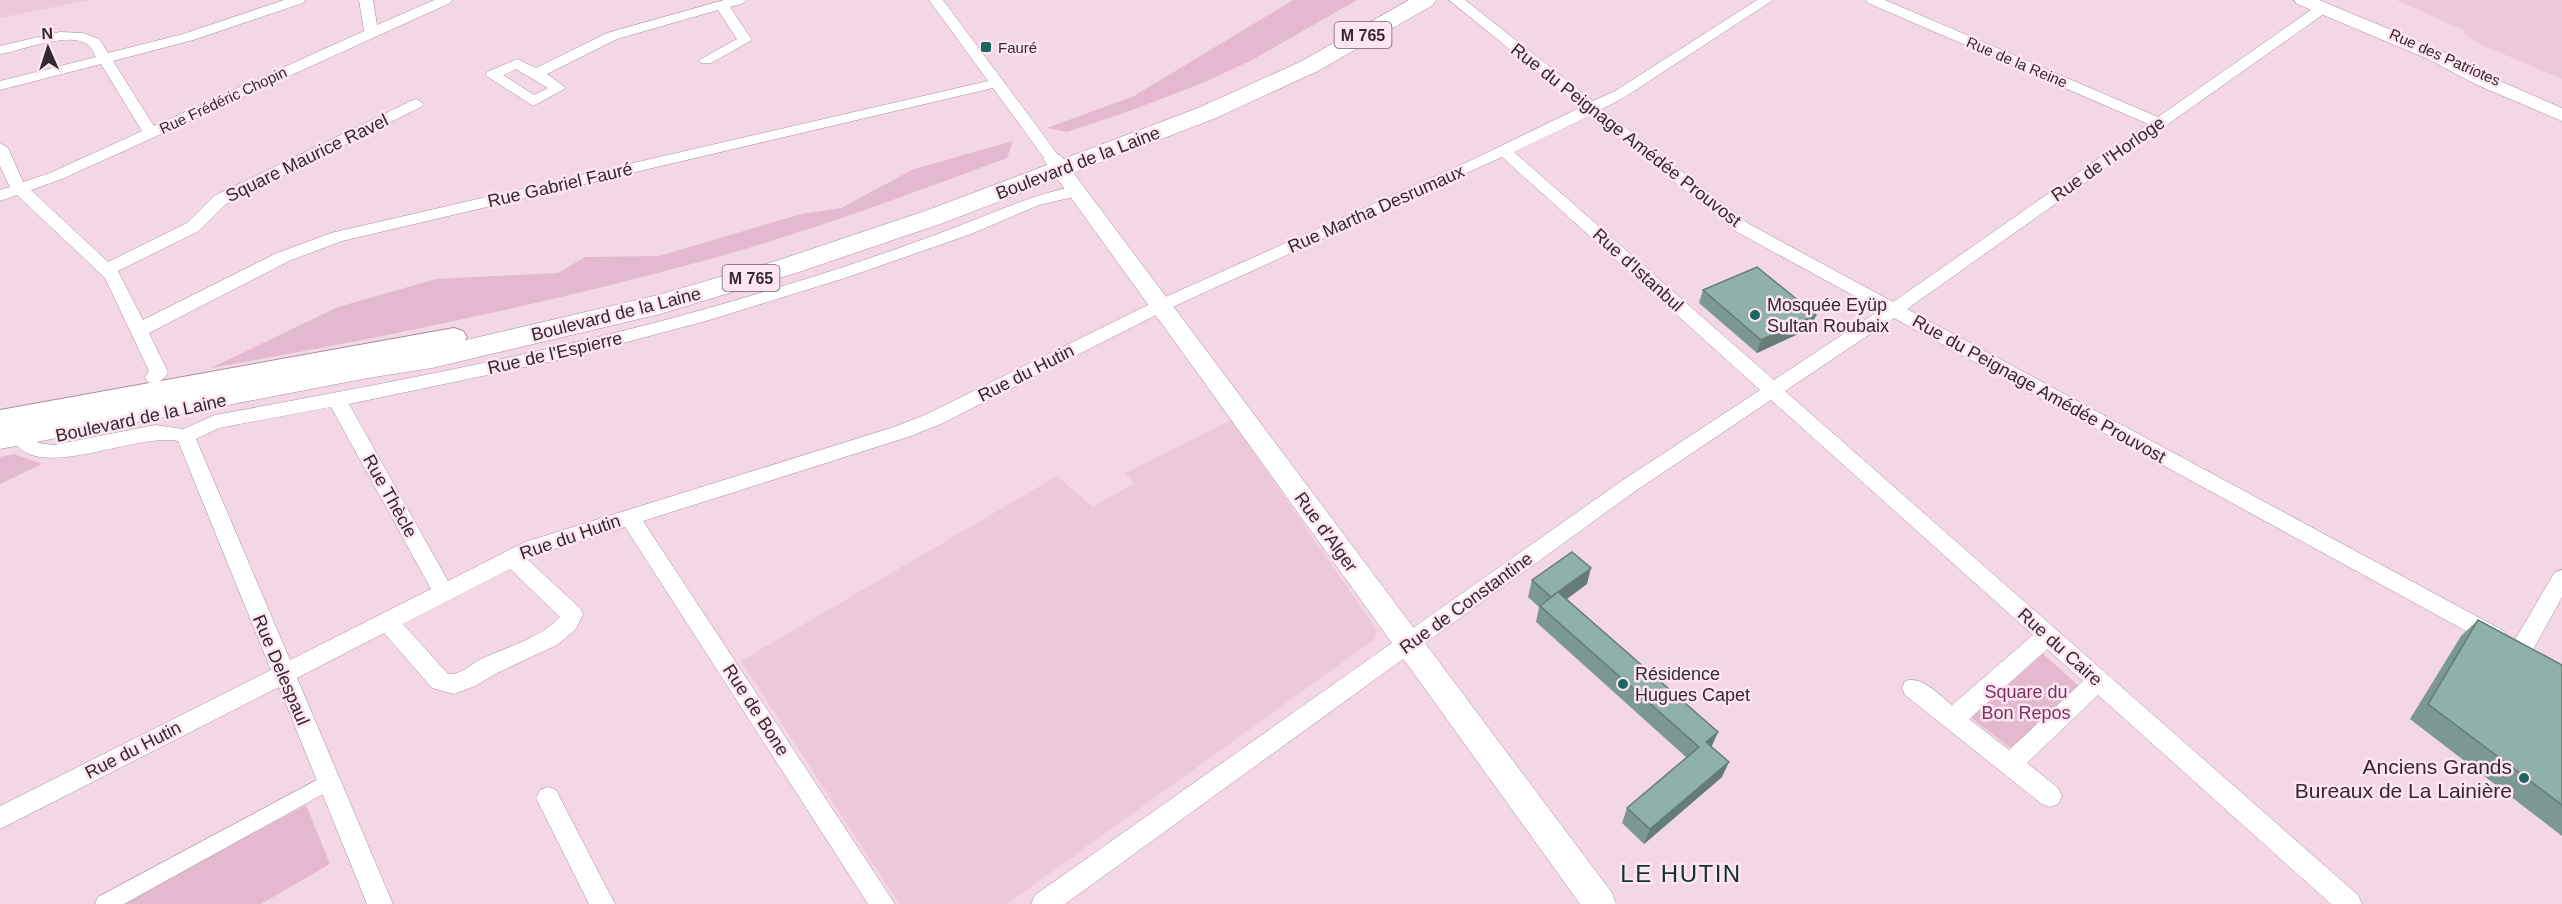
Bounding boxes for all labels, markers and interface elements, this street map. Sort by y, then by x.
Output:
north arrow [18,18,78,78]
road number: M 765 [1334,22,1392,48]
text: N [41,25,53,42]
street label: Rue des Patriotes [2387,25,2503,89]
street label: Rue de la Reine [1964,33,2070,91]
place label: Fauré [998,39,1037,56]
street label: Rue du Peignage Amédée Prouvost [1507,39,1745,231]
marker: Fauré [979,40,993,54]
street label: Rue Frédéric Chopin [157,63,289,137]
street label: Square Maurice Ravel [223,110,391,206]
street label: Rue de l'Horloge [2048,113,2168,205]
street label: Boulevard de la Laine [993,122,1163,204]
street label: Rue Gabriel Fauré [486,159,634,211]
street label: Rue Martha Desrumaux [1285,161,1467,257]
street label: Rue d'Istanbul [1589,224,1687,316]
road number: M 765 [722,265,780,291]
street label: Boulevard de la Laine [529,283,703,345]
place label: Mosquée Eyüp Sultan Roubaix [1767,295,1889,336]
marker: Mosquée Eyüp Sultan Roubaix [1748,308,1762,322]
street label: Rue du Peignage Amédée Prouvost [1909,311,2169,467]
street label: Rue de l'Espierre [486,328,624,378]
street label: Rue du Hutin [975,340,1077,406]
street label: Boulevard de la Laine [54,390,228,446]
street label: Rue Thècle [359,451,421,541]
street label: Rue d'Alger [1290,488,1362,576]
street label: Rue du Hutin [517,510,623,564]
street label: Rue de Constantine [1396,548,1536,658]
street label: Rue du Caire [2014,604,2106,690]
street label: Rue Delespaul [249,612,313,728]
street label: Rue de Bone [719,660,793,760]
place label: Résidence Hugues Capet [1635,664,1750,705]
marker: Résidence Hugues Capet [1616,677,1630,691]
park label: Square du Bon Repos [1981,682,2071,723]
street label: Rue du Hutin [82,717,184,783]
place label: Anciens Grands Bureaux de La Lainière [2295,755,2512,802]
marker: Anciens Grands Bureaux de La Lainière [2517,771,2531,785]
district label: LE HUTIN [1620,860,1742,887]

